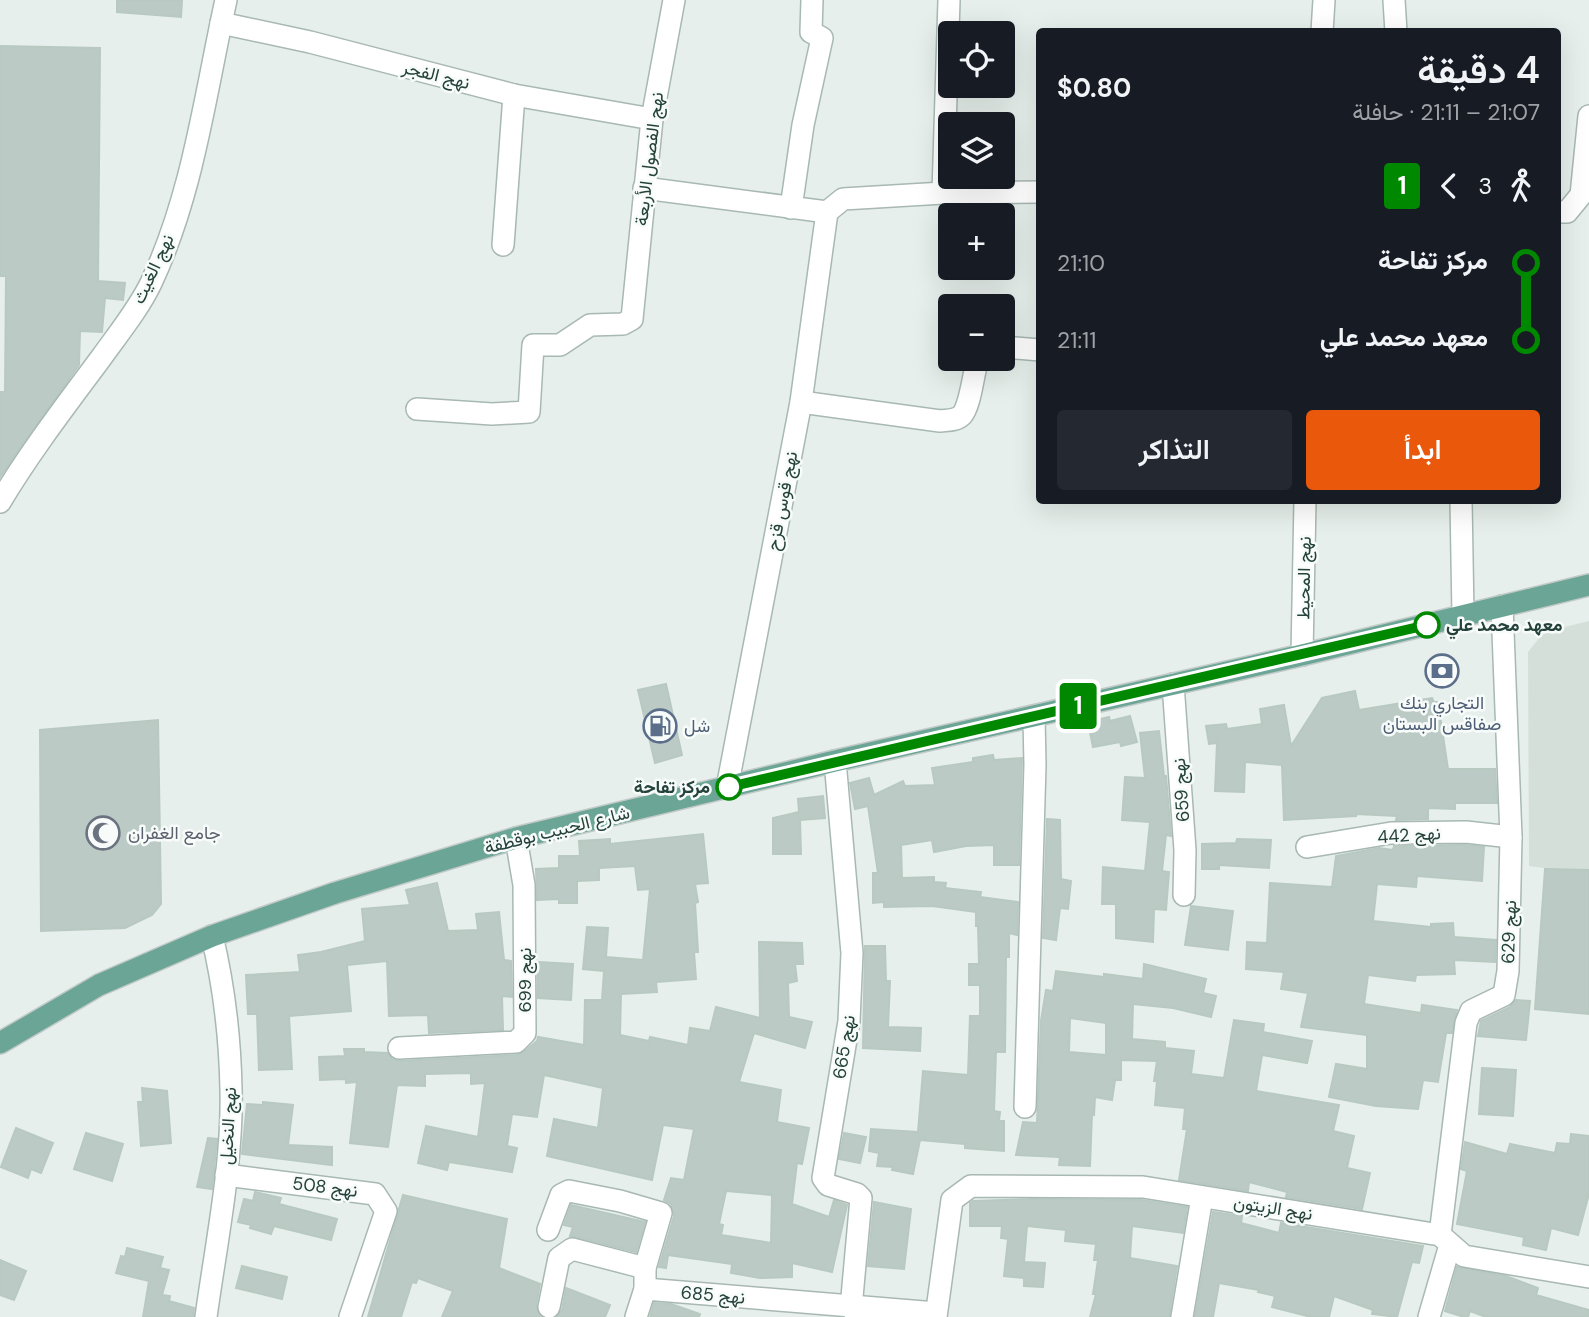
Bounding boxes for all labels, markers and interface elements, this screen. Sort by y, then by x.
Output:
map controls [938,21,1015,371]
button: locate [938,21,1015,98]
text: 4 دقيقة [1417,45,1540,95]
street label: نهج الفجر [399,55,472,95]
text: $0.80 [1057,71,1131,105]
street label: نهج الفصول الأربعة [629,91,669,227]
text: 21:07 – 21:11 · حافلة [1352,97,1540,127]
button: layers [938,112,1015,189]
icon: back [1430,167,1468,205]
icon: walk [1502,167,1540,205]
text: 1 [1398,170,1406,201]
text: 3 [1478,171,1492,201]
button: + [938,203,1015,280]
street label: نهج الغيث [126,230,180,308]
text: مركز تفاحة [1378,243,1488,277]
text: 21:10 [1057,248,1105,278]
button: − [938,294,1015,371]
text: معهد محمد علي [1320,320,1488,354]
text: 21:11 [1057,325,1096,355]
button: التذاكر [1057,410,1292,490]
button: ابدأ [1306,410,1540,490]
street label: نهج قوس قزح [761,449,803,553]
street label: نهج المحيط [1291,536,1317,620]
marker: معهد محمد علي [1414,612,1440,638]
place label: معهد محمد علي [1446,613,1563,640]
bank icon: التجاري بنك صفاقس البستان [1423,652,1461,690]
line badge: 1 [1055,683,1101,729]
text: 1 [1074,690,1082,721]
place label: التجاري بنك صفاقس البستان [1383,691,1501,736]
fuel station icon: شل [641,707,679,745]
place label: شل [684,714,710,738]
street label: نهج 659 [1167,757,1195,823]
marker: مركز تفاحة [716,774,742,800]
place label: مركز تفاحة [634,775,710,799]
street label: شارع الحبيب بوقطفة [482,800,632,860]
mosque icon: جامع الغفران [84,814,122,852]
place label: جامع الغفران [128,821,221,845]
street label: نهج 442 [1376,821,1442,849]
street label: نهج 629 [1496,900,1522,964]
street label: نهج 699 [513,948,537,1012]
street label: نهج 665 [827,1013,861,1081]
street label: نهج النخيل [214,1086,242,1166]
street label: نهج 508 [291,1171,359,1203]
street label: نهج الزيتون [1232,1190,1314,1226]
street label: نهج 685 [680,1280,746,1310]

